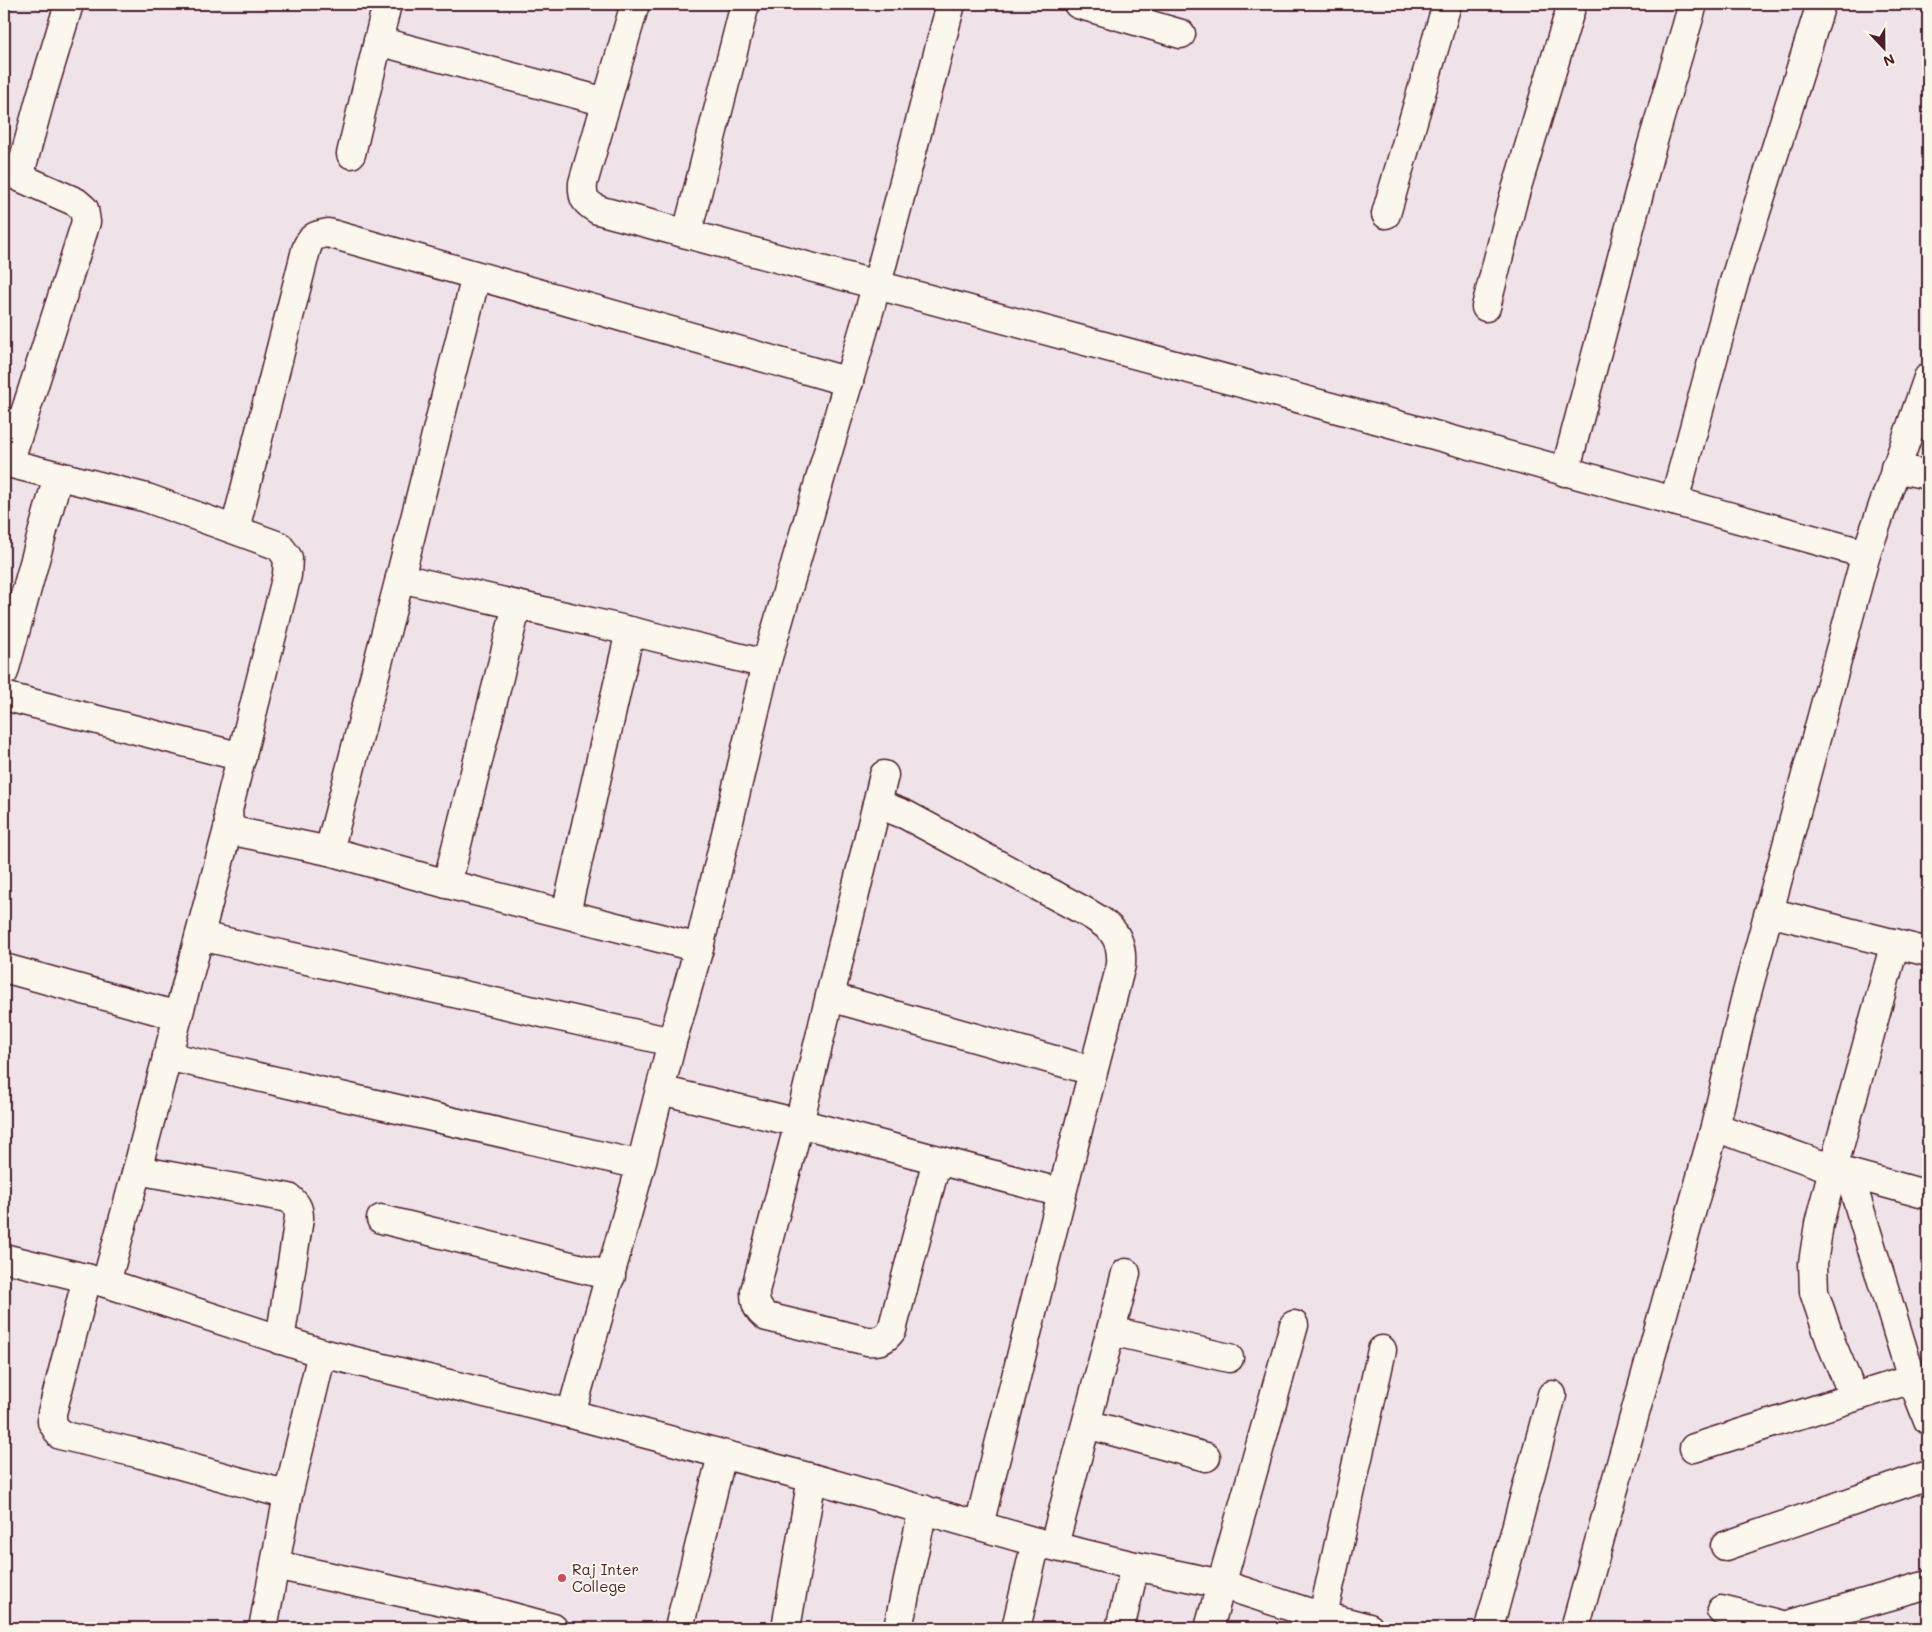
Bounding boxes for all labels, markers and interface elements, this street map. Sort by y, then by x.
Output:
north arrow [1860,22,1910,72]
text: N [1881,50,1898,71]
place label: Raj Inter College [572,1559,639,1596]
marker: Raj Inter College [556,1572,568,1584]

